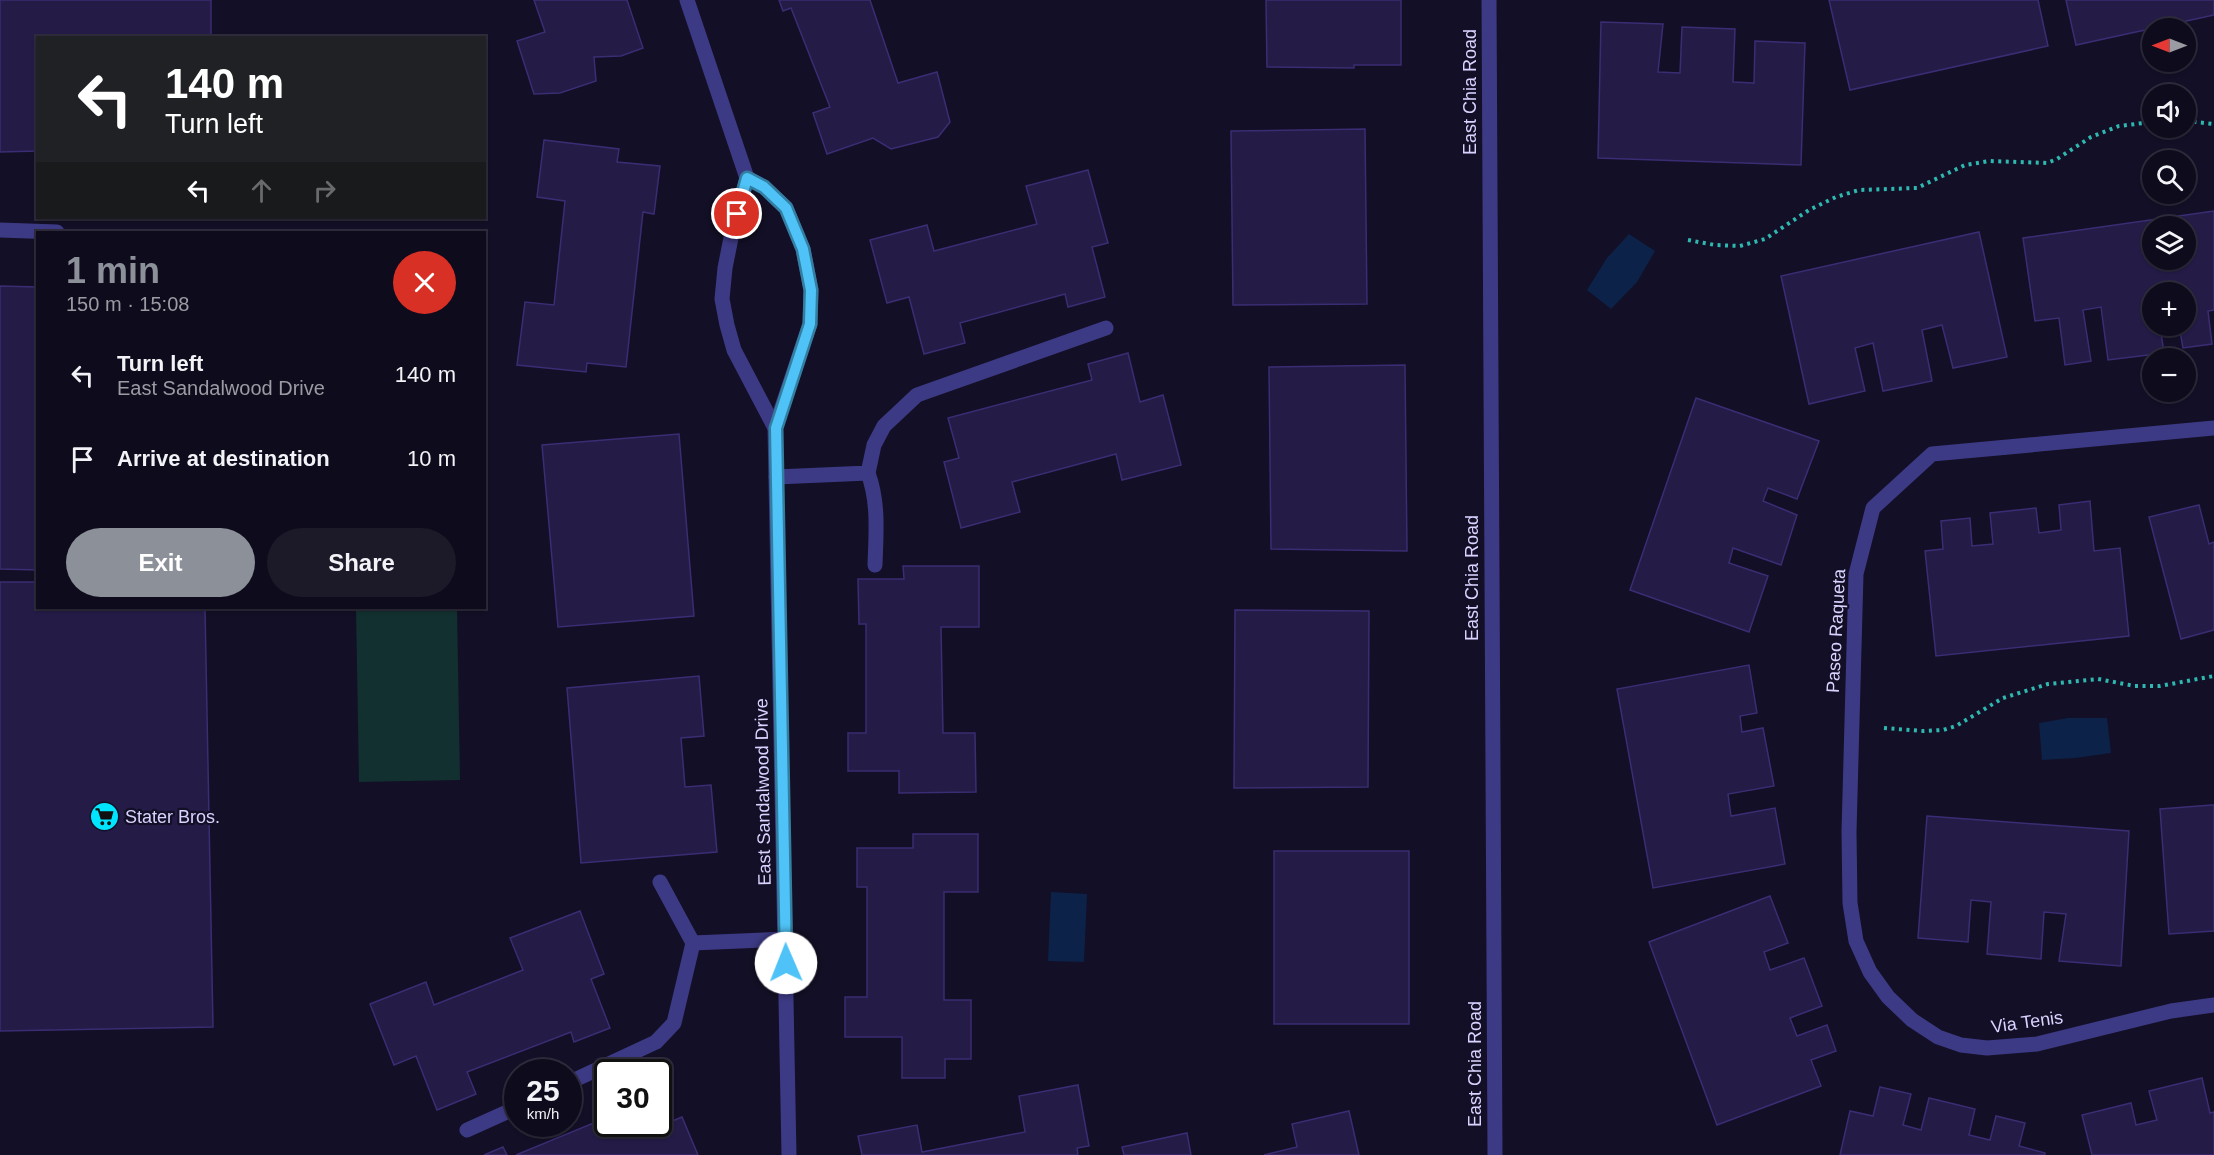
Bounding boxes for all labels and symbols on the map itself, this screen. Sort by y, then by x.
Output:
north arrow [2142,18,2196,72]
street label: East Chia Road [1460,29,1480,155]
pin [711,188,762,239]
street label: East Chia Road [1462,515,1482,641]
street label: Paseo Raqueta [1823,568,1849,693]
street label: East Sandalwood Drive [751,698,775,886]
supermarket icon: Stater Bros. [88,801,120,833]
place label: Stater Bros. [125,807,220,827]
position arrow [754,931,818,995]
street label: East Chia Road [1465,1001,1485,1127]
street label: Via Tenis [1990,1007,2064,1037]
speed limit sign: 30 [594,1059,672,1137]

